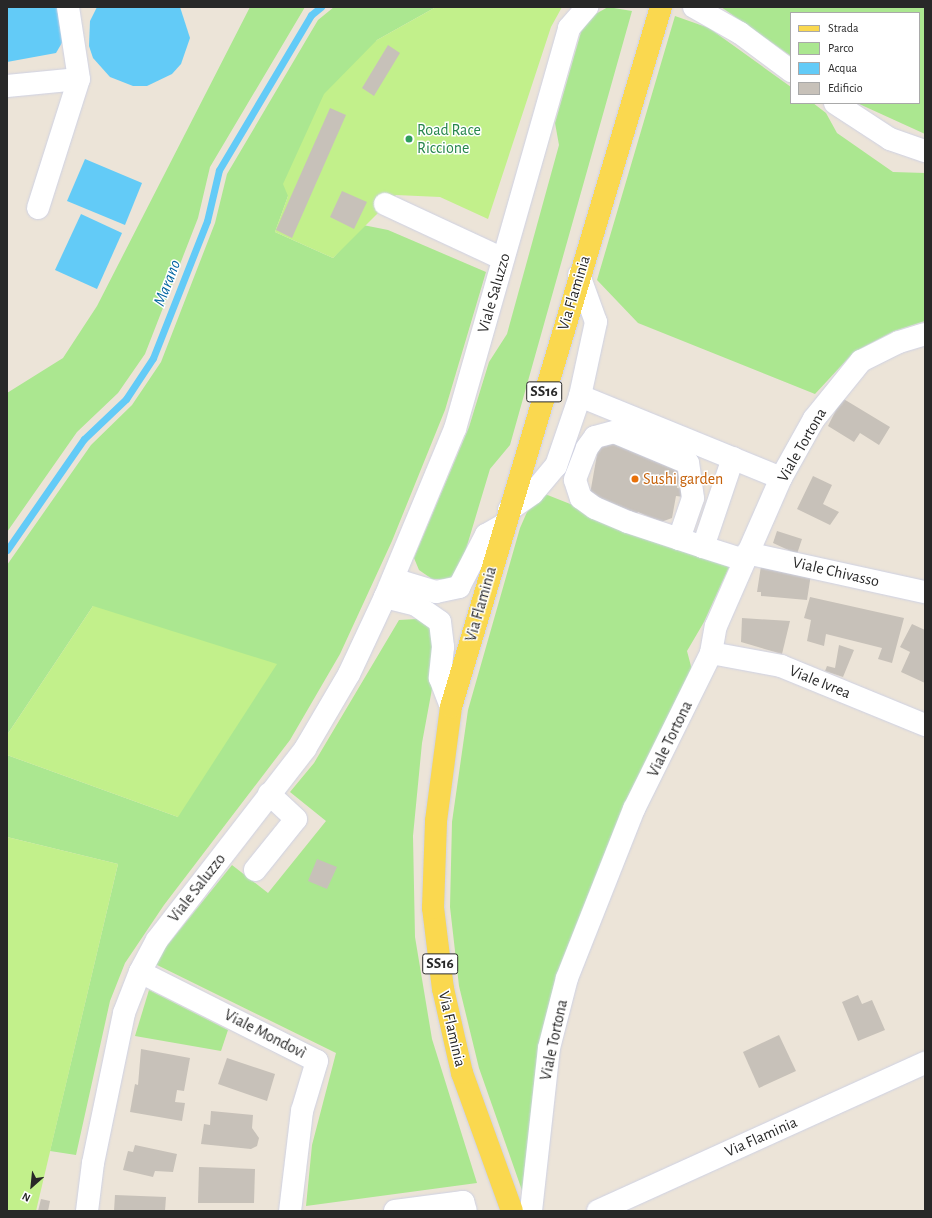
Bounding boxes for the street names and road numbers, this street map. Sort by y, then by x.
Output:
street label: Viale Saluzzo [473,251,515,335]
street label: Via Flaminia [554,253,594,333]
road number: SS16 [526,379,562,405]
street label: Viale Tortona [773,405,831,485]
street label: Viale Chivasso [791,553,881,591]
street label: Via Flaminia [461,564,501,644]
street label: Viale Ivrea [786,661,854,703]
street label: Viale Tortona [643,698,697,780]
street label: Viale Saluzzo [164,850,230,926]
road number: SS16 [422,951,458,977]
street label: Via Flaminia [434,989,470,1069]
street label: Viale Tortona [536,998,572,1082]
street label: Viale Mondovì [221,1005,309,1063]
street label: Via Flaminia [722,1113,800,1161]

